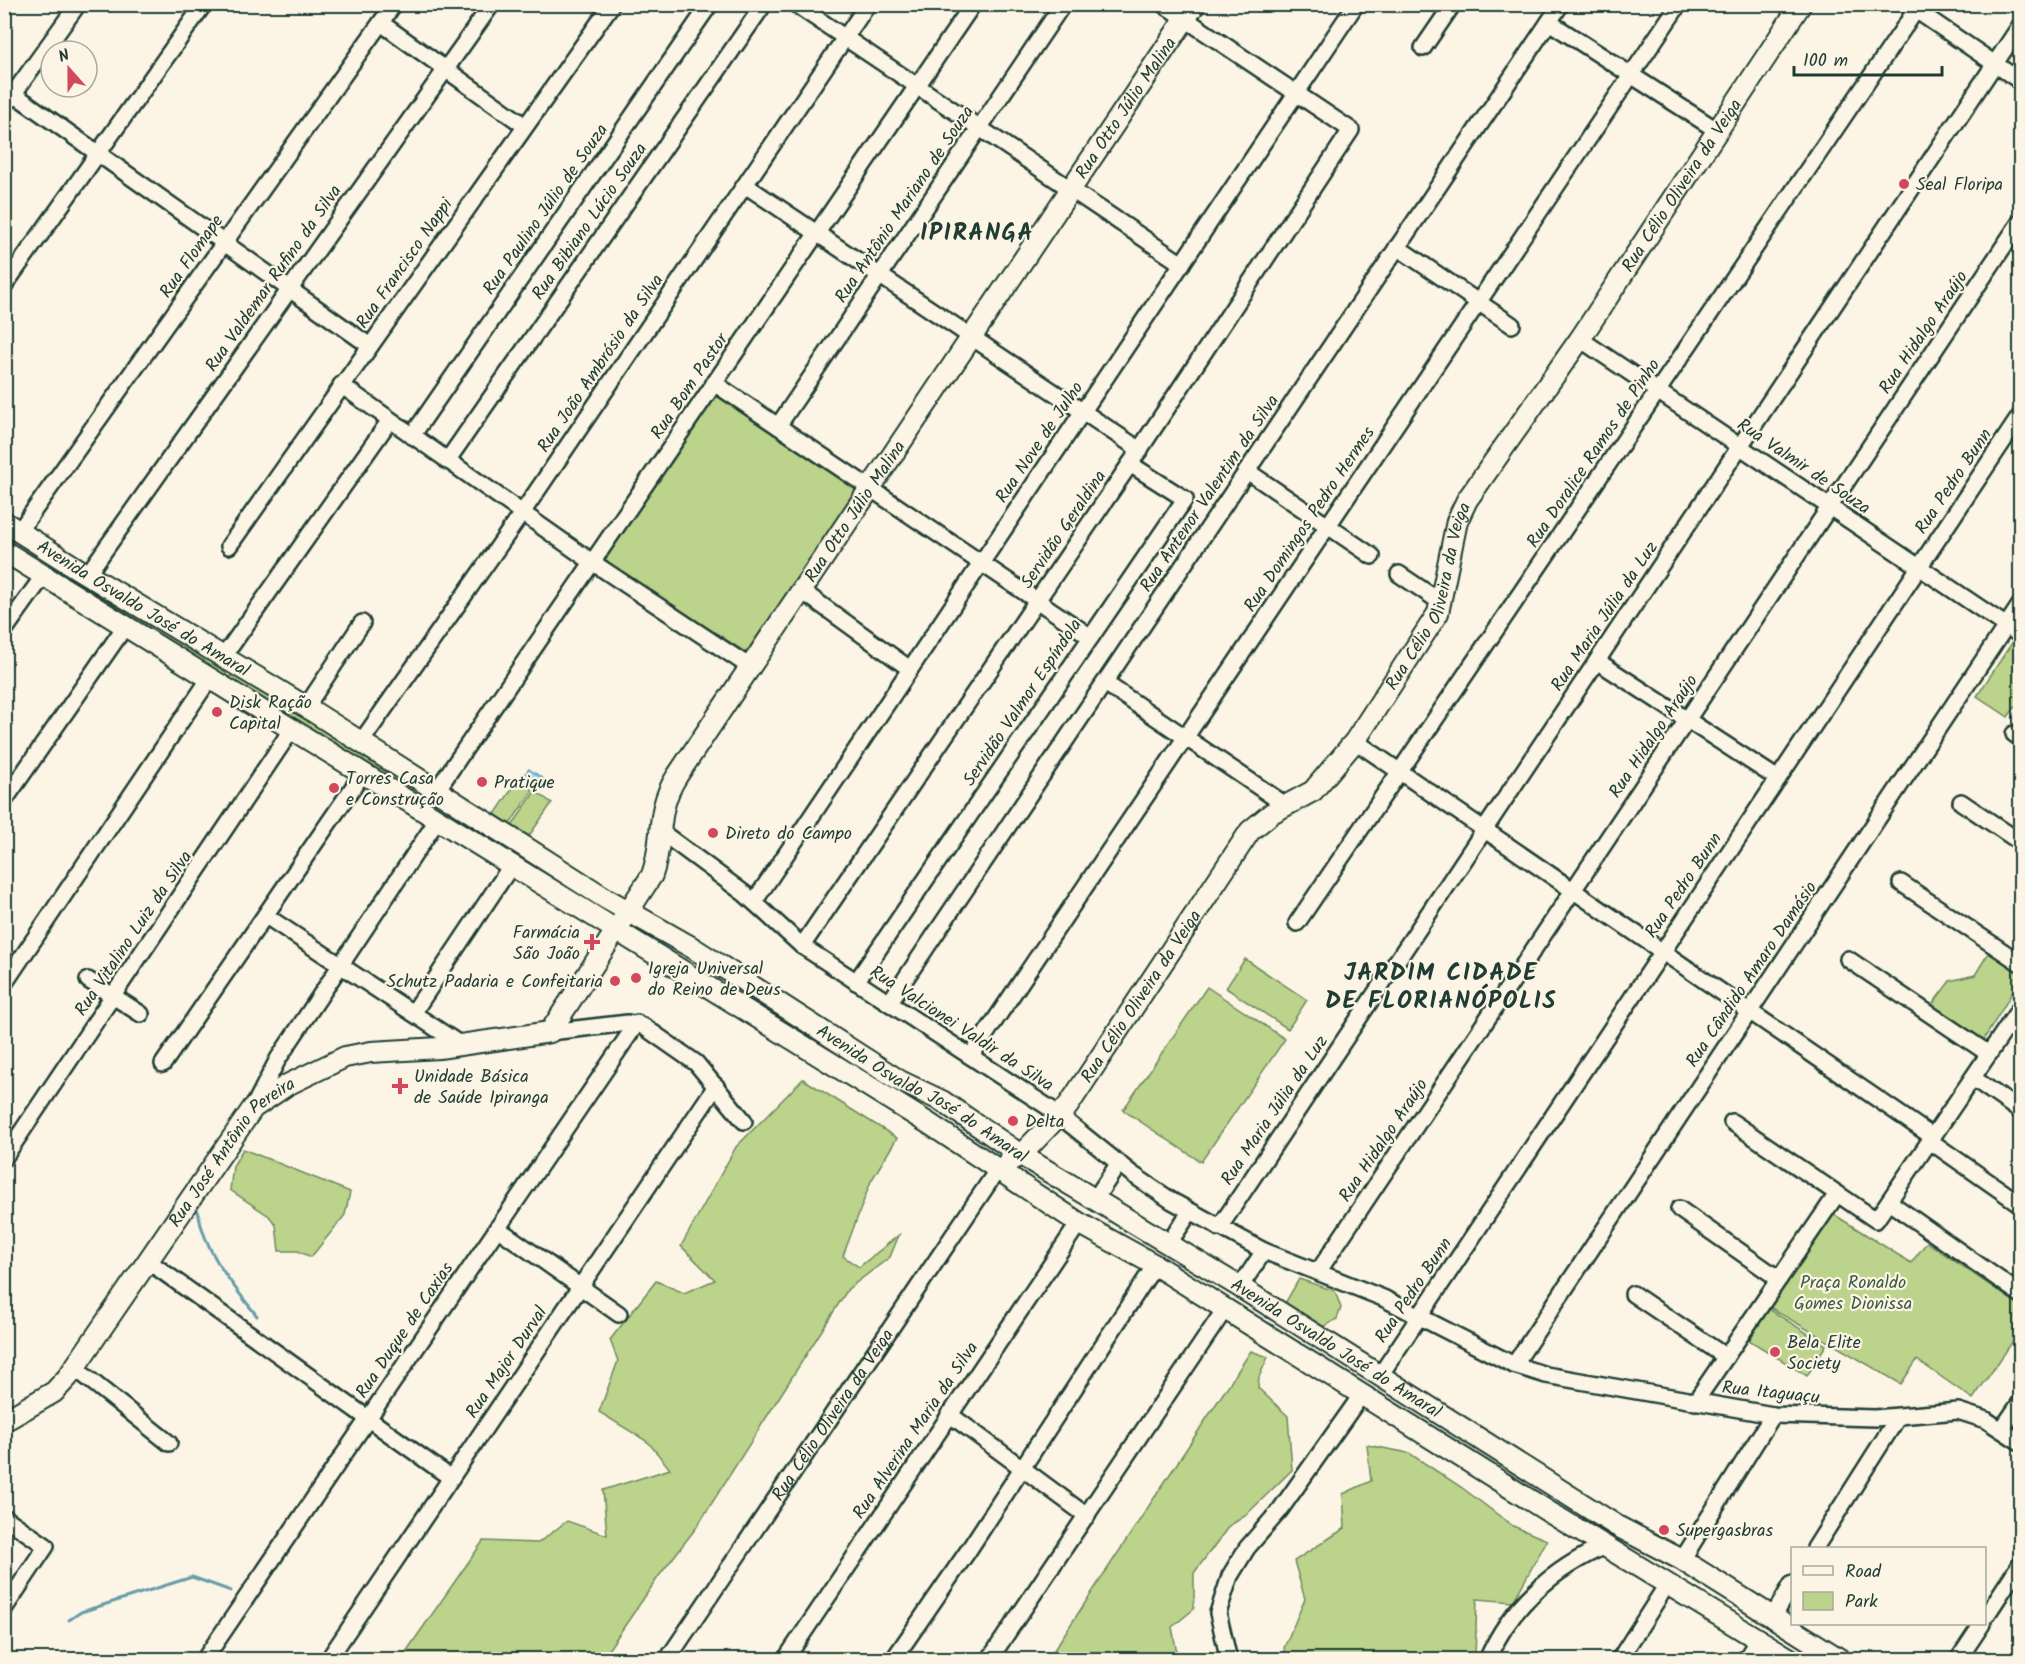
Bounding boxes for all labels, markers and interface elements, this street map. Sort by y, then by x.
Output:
street label: Rua Otto Júlio Malina [1068,32,1185,185]
north arrow [39,39,99,99]
scale bar [1794,39,1942,77]
text: N [55,43,73,70]
text: 100 m [1803,47,1848,76]
street label: Rua Célio Oliveira da Veiga [1615,93,1751,279]
street label: Rua Antônio Mariano de Souza [828,100,982,310]
street label: Rua Paulino Júlio de Souza [476,118,616,302]
street label: Rua Bibiano Lúcio Souza [525,137,656,307]
place label: Seal Floripa [1916,171,2003,200]
marker: Seal Floripa [1897,177,1911,191]
street label: Rua Valdemar Rufino da Silva [198,179,350,378]
street label: Rua Francisco Nappi [349,192,462,335]
street label: Rua Flomape [153,209,232,305]
district label: IPIRANGA [920,214,1034,253]
street label: Rua Hidalgo Araújo [1872,265,1976,400]
street label: Rua João Ambrósio da Silva [530,269,672,459]
street label: Rua Bom Pastor [644,327,737,446]
street label: Rua Doralice Ramos de Pinho [1520,353,1669,554]
street label: Rua Nove de Julho [989,376,1092,510]
street label: Rua Antenor Valentim da Silva [1133,389,1287,599]
street label: Rua Valmir de Souza [1730,412,1876,523]
street label: Rua Domingos Pedro Hermes [1237,421,1384,619]
street label: Rua Pedro Bunn [1908,423,2000,541]
street label: Rua Otto Júlio Malina [798,435,914,589]
street label: Servidão Geraldina [1014,465,1115,595]
street label: Rua Célio Oliveira da Veiga [1379,498,1480,697]
street label: Avenida Osvaldo José do Amaral [30,533,255,686]
street label: Rua Maria Júlia da Luz [1544,536,1666,698]
street label: Servidão Valmor Espíndola [956,613,1090,793]
street label: Rua Hidalgo Araújo [1602,669,1706,804]
place label: Disk Ração Capital [229,689,312,739]
marker: Disk Ração Capital [210,705,224,719]
place label: Torres Casa e Construção [346,765,444,815]
place label: Pratique [494,769,555,798]
marker: Pratique [475,775,489,789]
marker: Torres Casa e Construção [327,781,341,795]
place label: Direto do Campo [725,820,852,849]
marker: Direto do Campo [706,826,720,840]
street label: Rua Pedro Bunn [1638,827,1730,945]
street label: Rua Vitalino Luiz da Silva [68,845,201,1023]
street label: Rua Cândido Amaro Damásio [1679,876,1826,1074]
street label: Rua Célio Oliveira da Veiga [1074,904,1210,1090]
place label: Farmácia São João [513,919,580,969]
marker: Farmácia São João [585,935,599,949]
district label: JARDIM CIDADE DE FLORIANÓPOLIS [1325,954,1557,1021]
place label: Igreja Universal do Reino de Deus [648,955,781,1005]
street label: Rua Valcionei Valdir da Silva [863,959,1059,1100]
place label: Schutz Padaria e Confeitaria [386,968,603,997]
marker: Igreja Universal do Reino de Deus [629,971,643,985]
marker: Schutz Padaria e Confeitaria [608,974,622,988]
street label: Avenida Osvaldo José do Amaral [810,1018,1033,1172]
street label: Rua Maria Júlia da Luz [1214,1030,1336,1192]
place label: Unidade Básica de Saúde Ipiranga [414,1063,549,1113]
street label: Rua José Antônio Pereira [162,1070,300,1234]
street label: Rua Hidalgo Araújo [1332,1073,1436,1208]
marker: Unidade Básica de Saúde Ipiranga [391,1077,409,1095]
place label: Delta [1025,1108,1065,1137]
marker: Delta [1006,1114,1020,1128]
street label: Rua Pedro Bunn [1368,1232,1460,1350]
street label: Rua Duque de Caxias [349,1256,462,1405]
park label: Praça Ronaldo Gomes Dionissa [1794,1269,1912,1319]
street label: Avenida Osvaldo José do Amaral [1224,1271,1447,1427]
street label: Rua Major Durval [459,1300,556,1425]
street label: Rua Célio Oliveira da Veiga [765,1323,902,1508]
place label: Bela Elite Society [1787,1329,1861,1379]
street label: Rua Alverina Maria da Silva [846,1336,987,1526]
marker: Bela Elite Society [1768,1345,1782,1359]
street label: Rua Itaguaçu [1721,1374,1822,1413]
place label: Supergasbras [1676,1517,1773,1546]
marker: Supergasbras [1657,1523,1671,1537]
legend [1791,1547,1986,1625]
text: Road [1845,1558,1882,1587]
text: Park [1845,1588,1878,1617]

